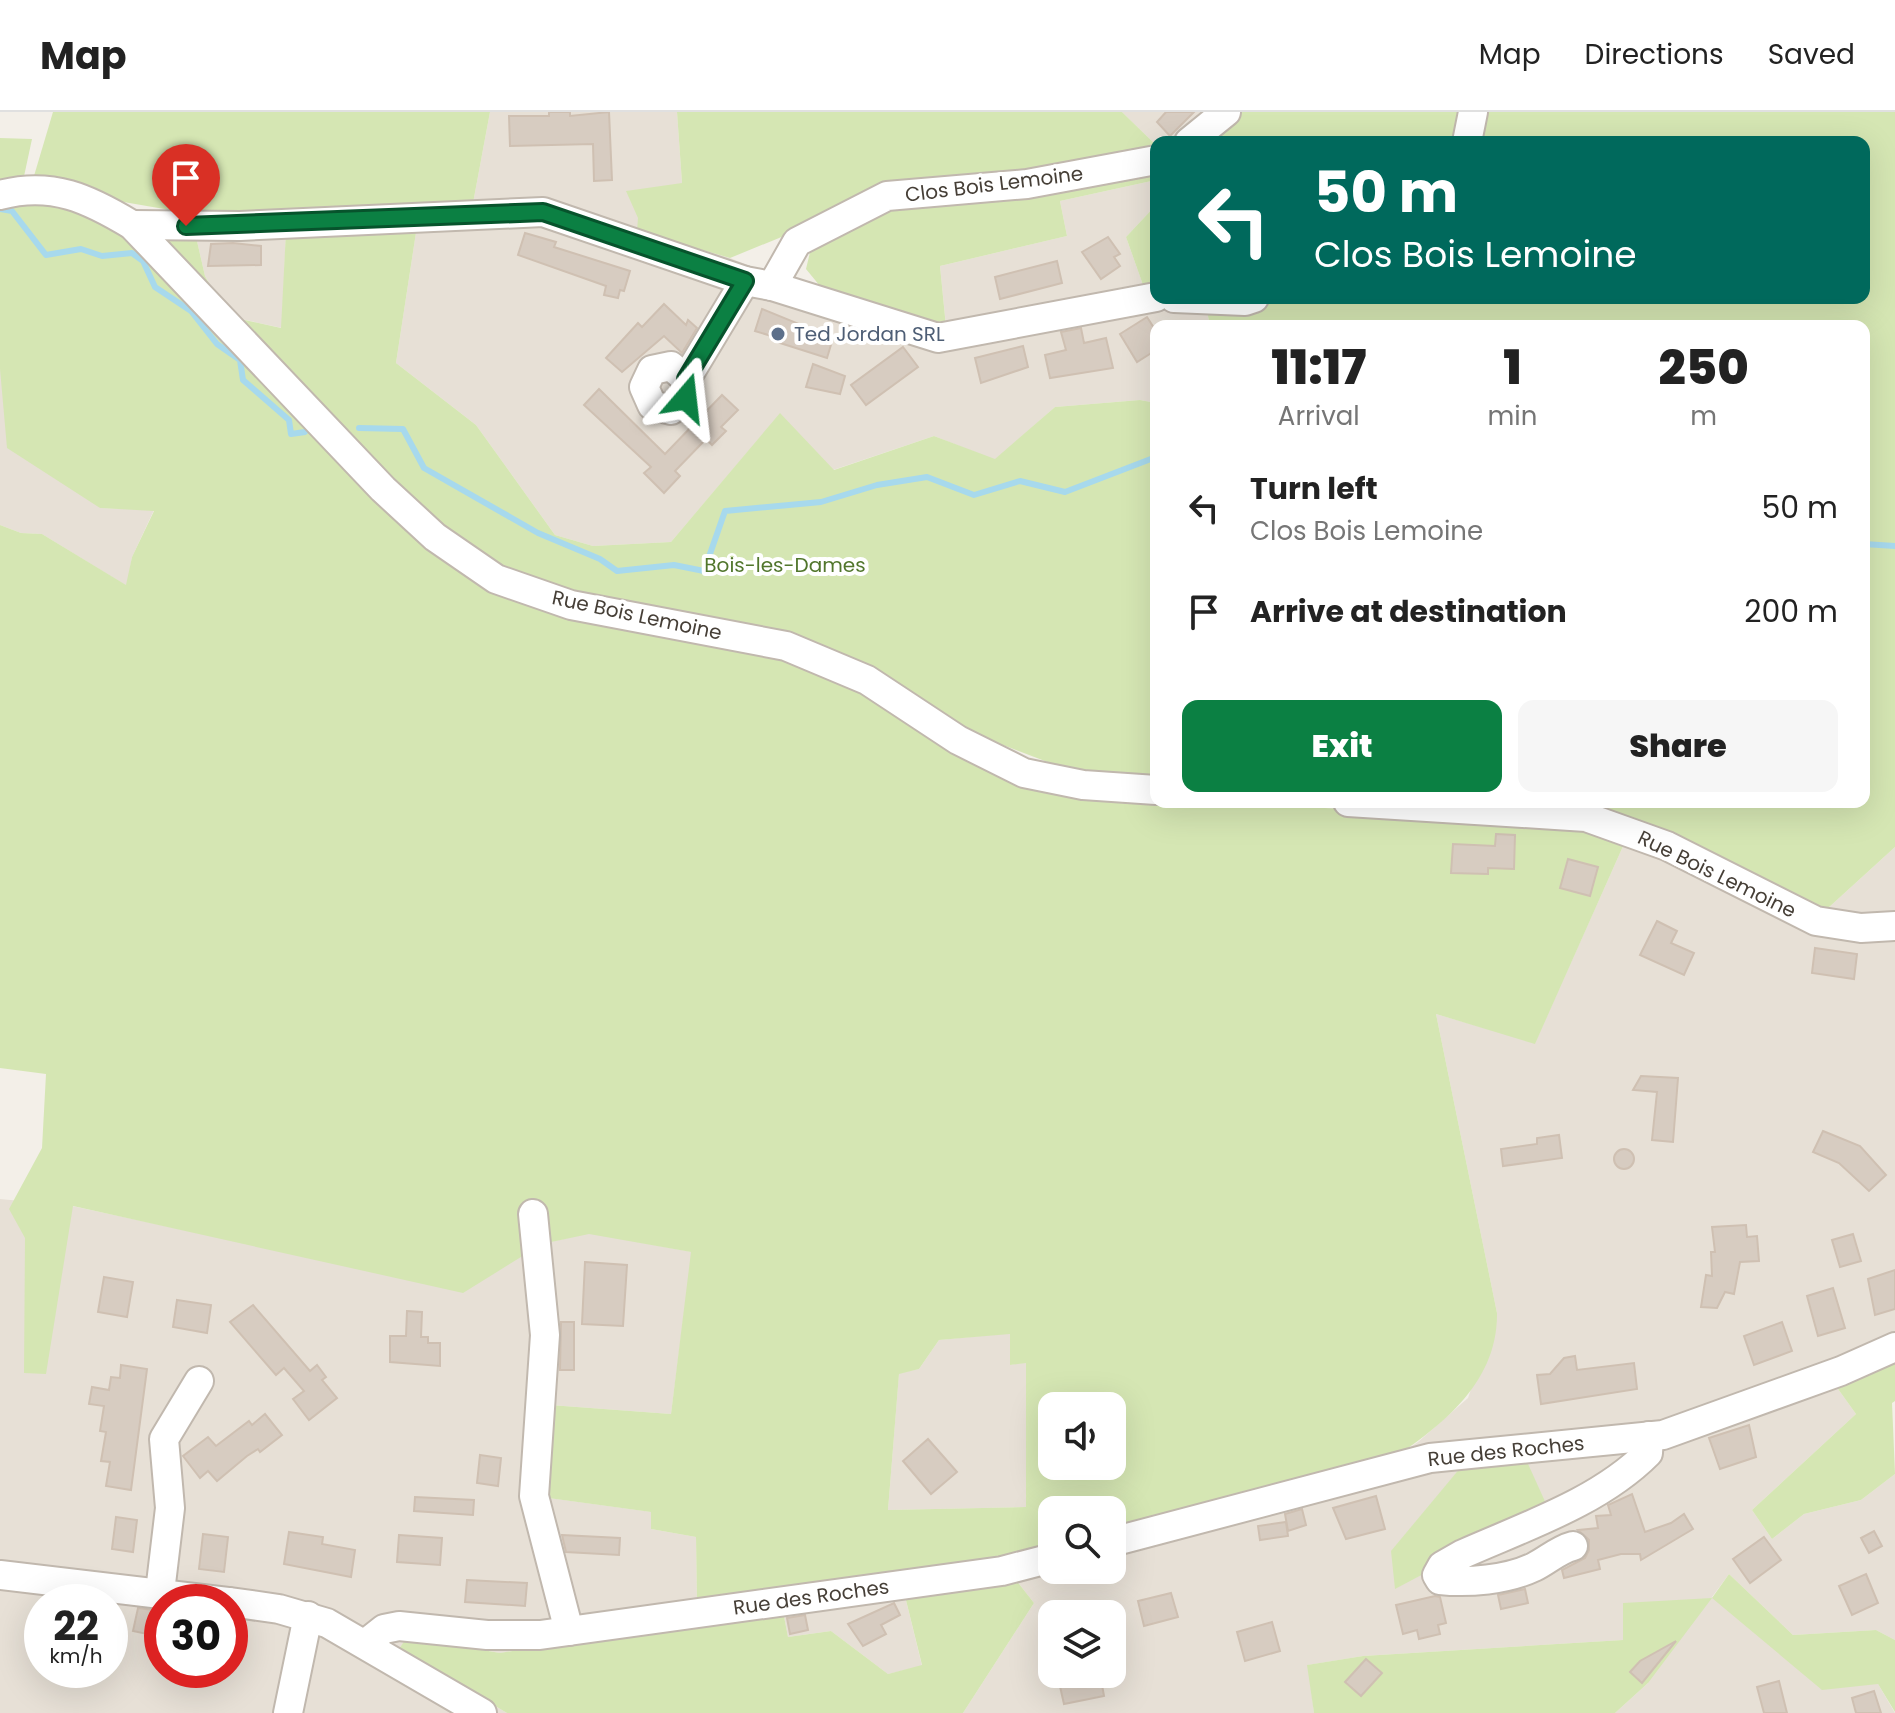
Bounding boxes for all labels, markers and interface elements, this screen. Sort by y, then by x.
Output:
text: Map [40,29,127,82]
text: Map [1479,35,1541,74]
text: Directions [1585,35,1724,74]
text: Saved [1768,35,1855,74]
pin [152,144,220,226]
text: 50 m [1314,153,1458,232]
icon: arrive [164,156,208,200]
street label: Clos Bois Lemoine [903,159,1085,209]
icon: left [1182,168,1286,272]
text: Clos Bois Lemoine [1314,229,1637,280]
place label: Ted Jordan SRL [794,320,945,348]
marker: Ted Jordan SRL [769,325,787,343]
text: 11:17 [1271,334,1366,401]
text: 1 [1503,334,1522,401]
text: 250 [1659,334,1749,401]
position arrow [644,356,728,440]
text: Arrival [1278,398,1360,434]
text: min [1488,398,1537,434]
text: m [1690,398,1717,434]
text: Turn left [1250,467,1378,510]
icon: left [1182,486,1226,530]
text: 50 m [1761,486,1838,529]
text: Clos Bois Lemoine [1250,513,1483,549]
park label: Bois-les-Dames [704,551,866,579]
street label: Rue Bois Lemoine [549,583,725,647]
icon: arrive [1182,590,1226,634]
text: Arrive at destination [1250,590,1567,633]
text: 200 m [1744,590,1838,633]
button: Exit [1182,700,1502,792]
button: Share [1518,700,1838,792]
street label: Rue Bois Lemoine [1633,823,1801,925]
map controls [1038,1392,1126,1688]
button: sound [1038,1392,1126,1480]
street label: Rue des Roches [1426,1429,1586,1473]
button: search [1038,1496,1126,1584]
street label: Rue des Roches [731,1572,891,1622]
speed limit sign: 30 [144,1584,248,1688]
text: 22 [53,1598,99,1654]
button: layers [1038,1600,1126,1688]
text: km/h [49,1642,103,1670]

